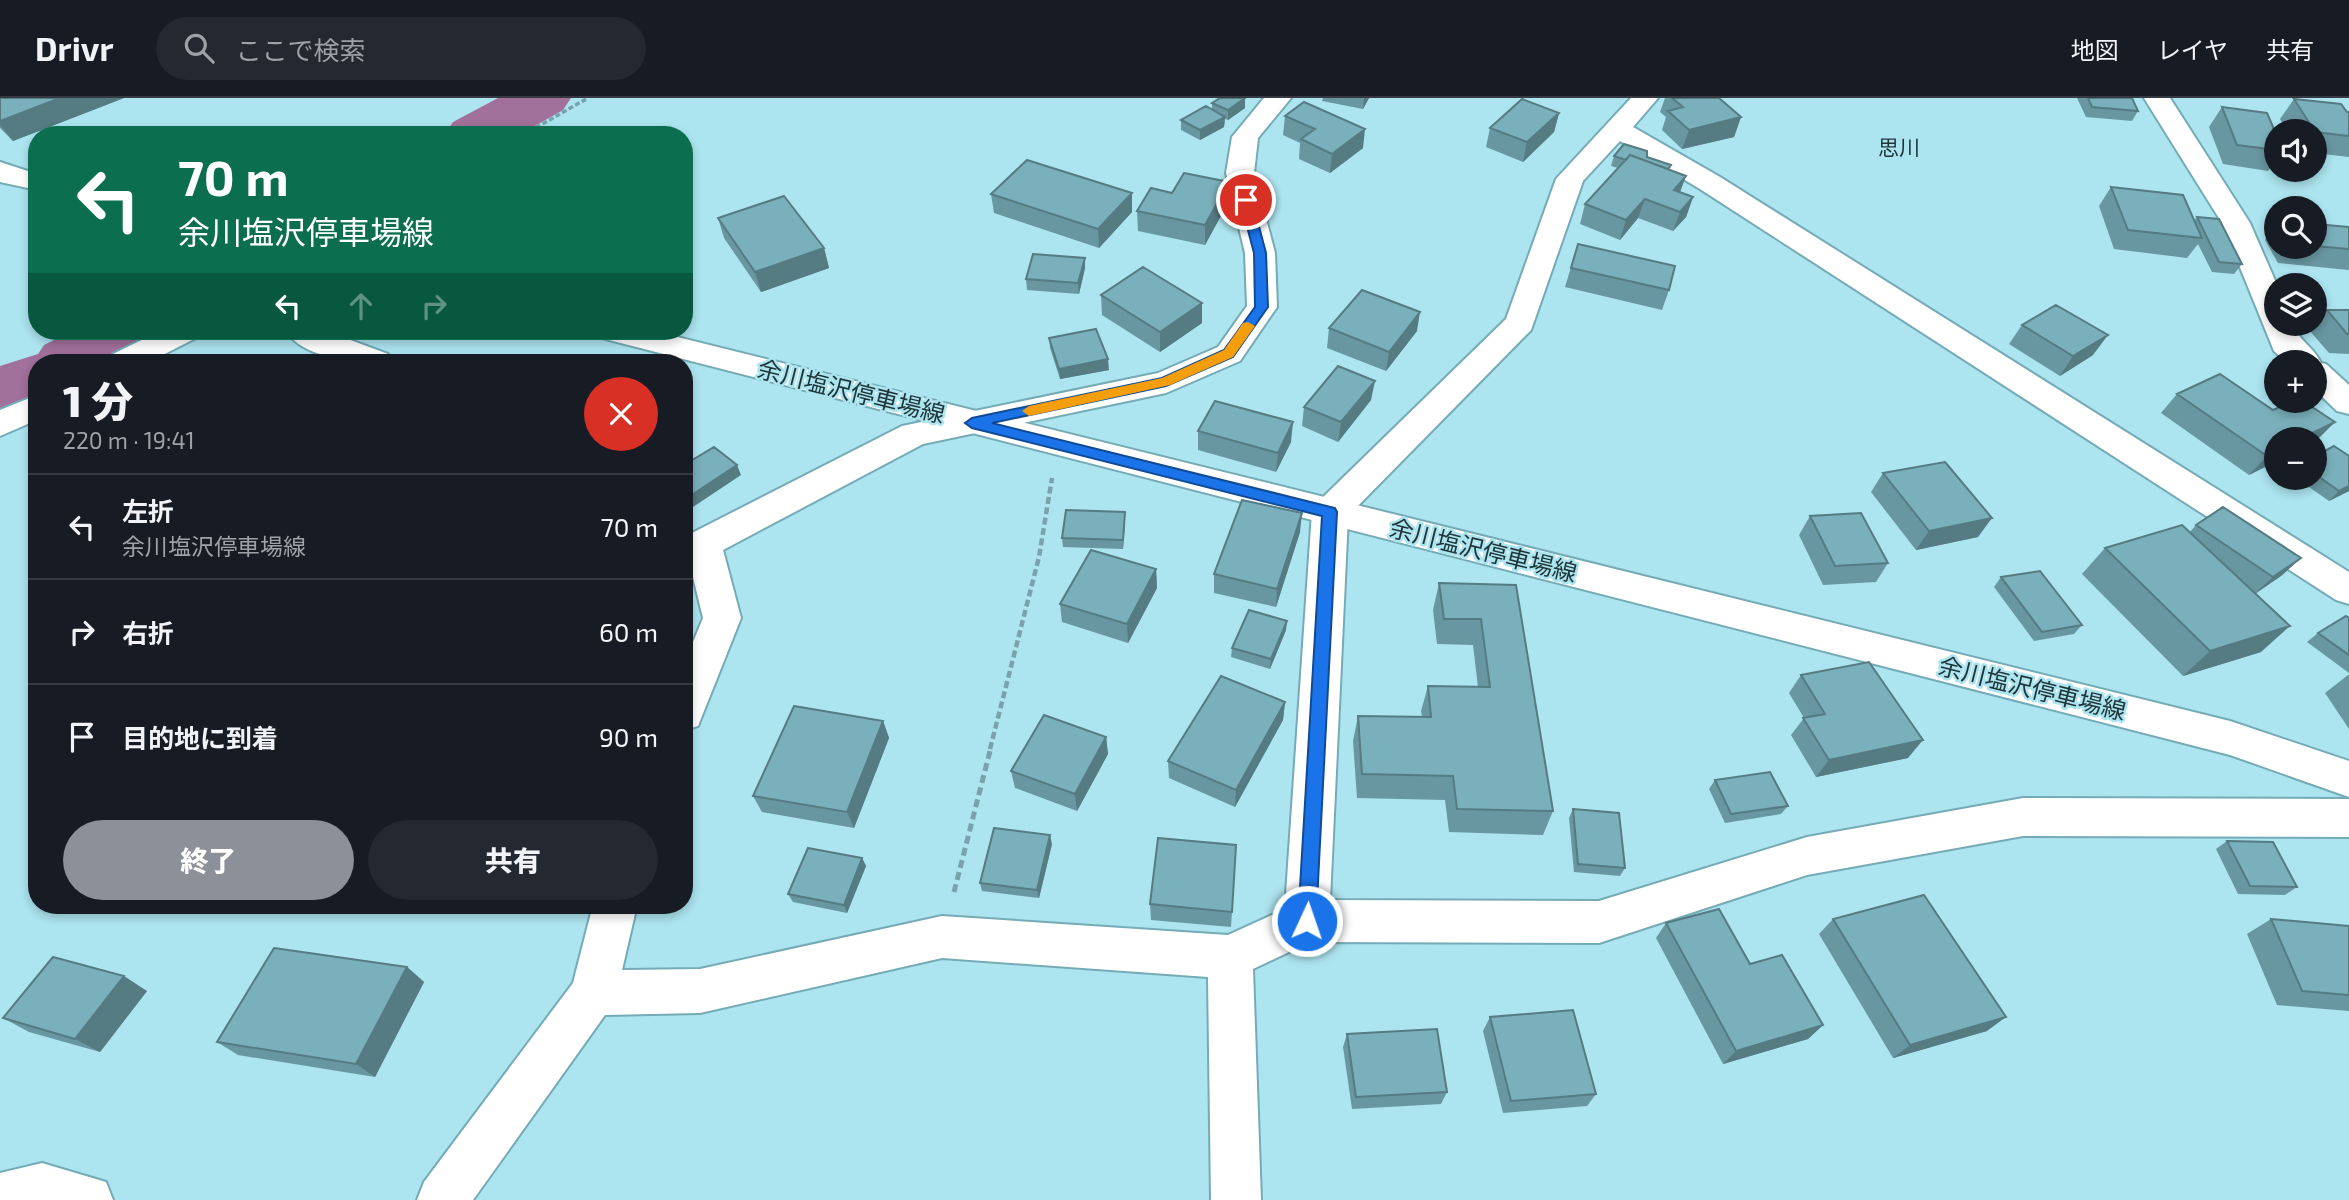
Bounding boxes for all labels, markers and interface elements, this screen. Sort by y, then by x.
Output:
search box [156,17,646,80]
text: Drivr [35,28,114,68]
icon: search [180,29,218,67]
text: ここで検索 [236,34,366,65]
text: 地図 [2071,35,2119,64]
text: レイヤ [2157,35,2228,64]
text: 共有 [2266,35,2314,64]
map controls [2264,119,2327,490]
button: sound [2264,119,2327,182]
district label: 思川 [1878,134,1920,159]
text: 70 m [178,147,289,206]
icon: left [63,154,154,245]
pin [1216,170,1276,230]
icon: arrive [1227,181,1265,219]
button: search [2264,196,2327,259]
text: 余川塩沢停車場線 [178,212,434,250]
button: layers [2264,273,2327,336]
icon: left [269,287,307,325]
icon: ahead [342,287,380,325]
icon: right [415,287,453,325]
button: + [2264,350,2327,413]
street label: 余川塩沢停車場線 [755,353,948,428]
text: 1 分 [63,375,133,425]
button: close [584,377,658,451]
text: 220 m · 19:41 [63,426,195,454]
button: − [2264,427,2327,490]
text: 左折 [122,495,174,526]
icon: left [63,508,101,546]
text: 70 m [600,511,658,542]
street label: 余川塩沢停車場線 [1387,512,1580,587]
text: 余川塩沢停車場線 [122,532,306,560]
icon: right [63,613,101,651]
text: 60 m [599,616,658,647]
text: 右折 [122,617,174,648]
street label: 余川塩沢停車場線 [1936,650,2129,725]
icon: arrive [63,718,101,756]
text: 90 m [599,721,658,752]
text: 目的地に到着 [122,722,278,753]
button: 終了 [63,820,354,900]
button: 共有 [368,820,658,900]
position arrow [1270,884,1344,958]

